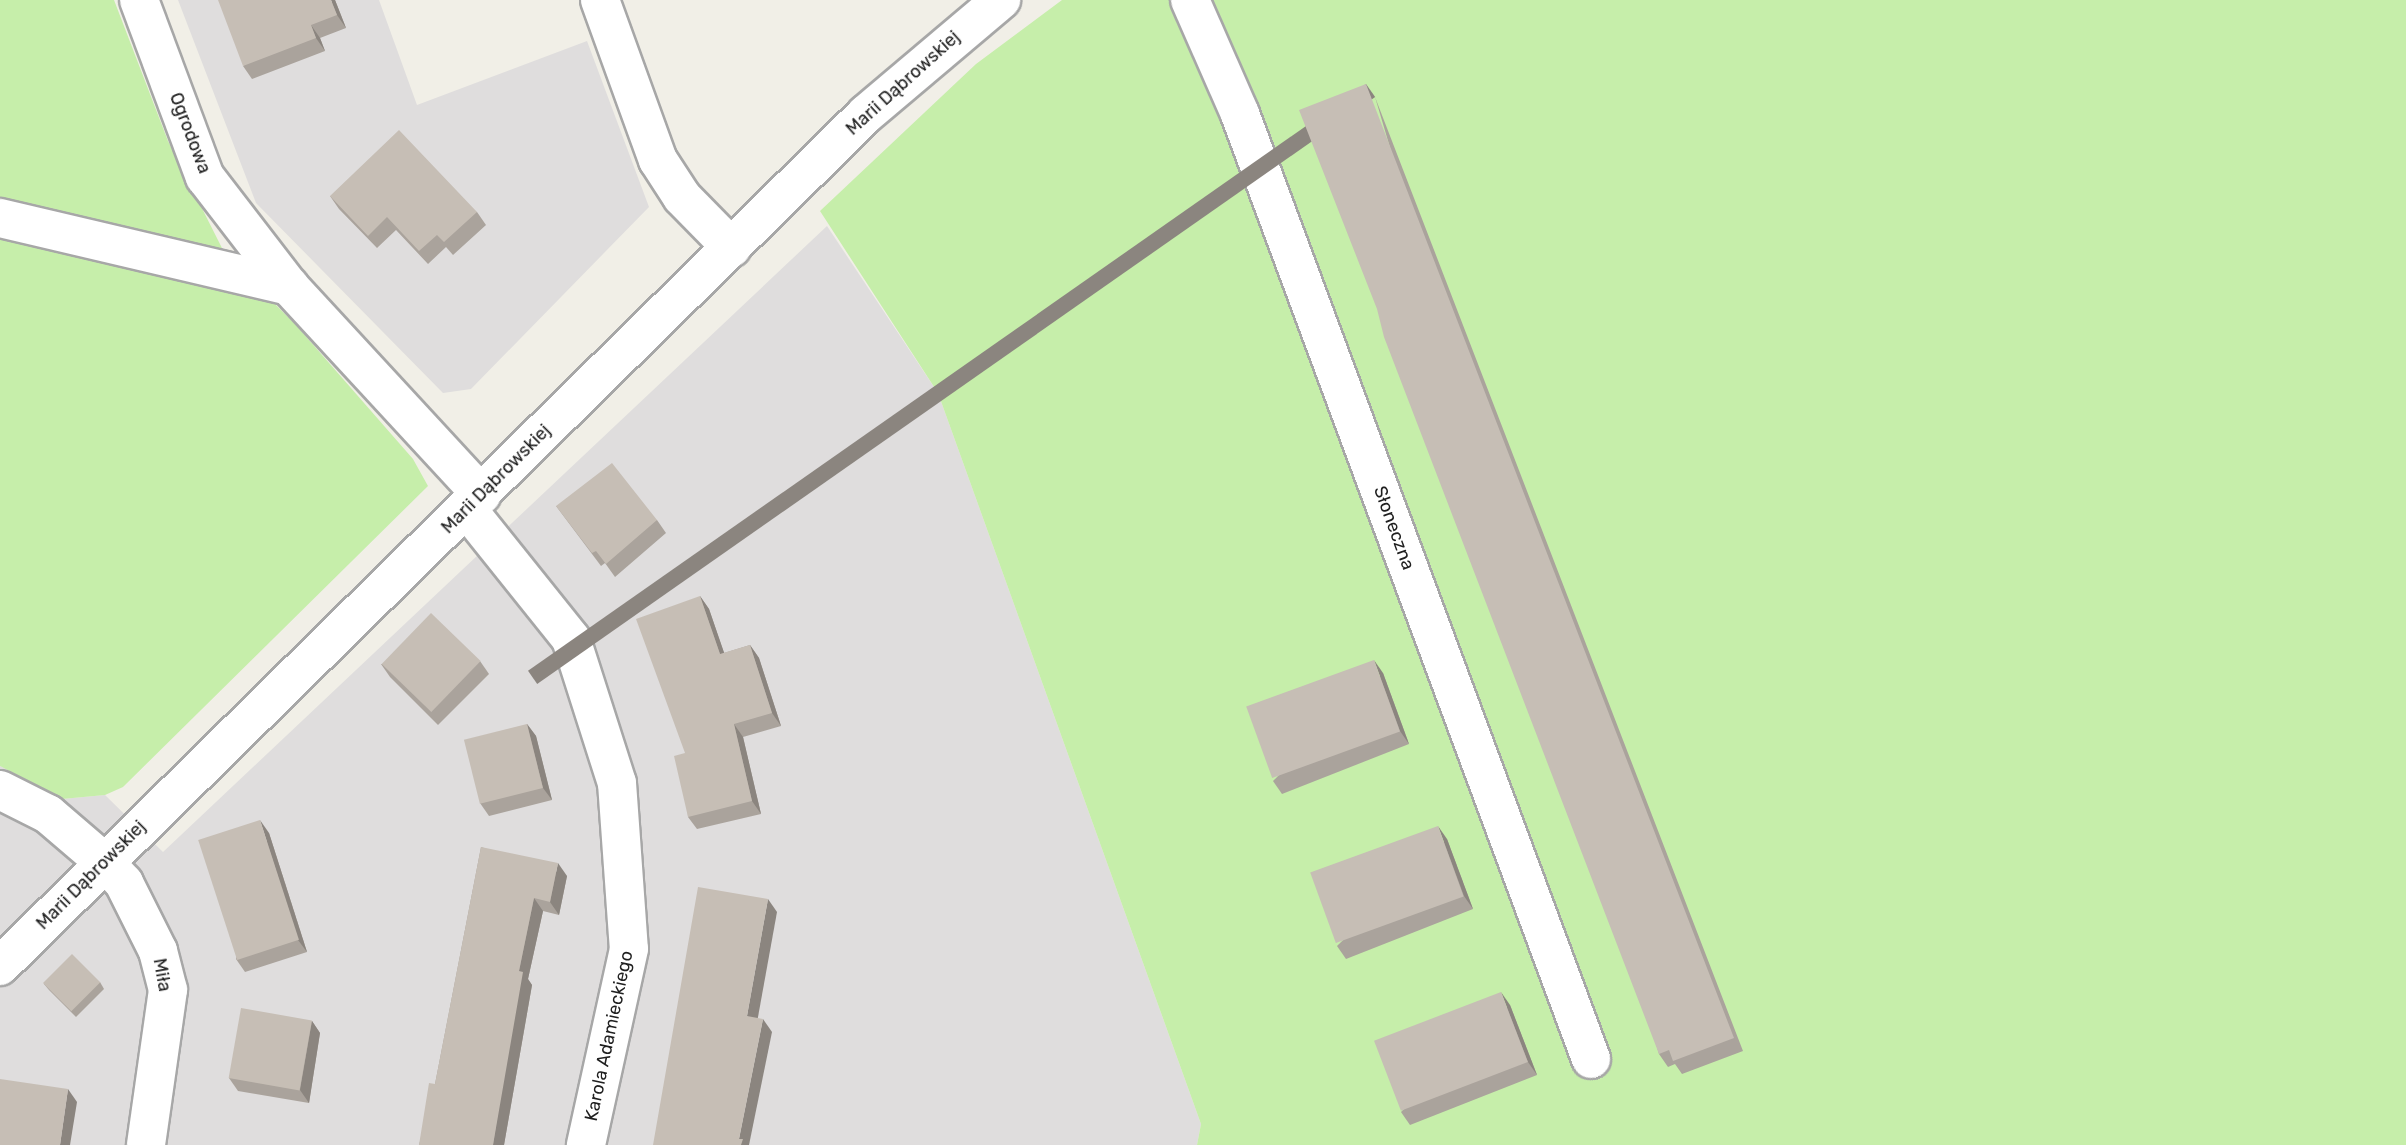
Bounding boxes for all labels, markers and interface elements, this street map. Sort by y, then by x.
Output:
street label: Marii Dąbrowskiej [842,26,964,140]
street label: Ogrodowa [165,90,215,176]
street label: Marii Dąbrowskiej [437,420,555,538]
street label: Słoneczna [1369,483,1419,573]
street label: Marii Dąbrowskiej [32,816,150,934]
street label: Karola Adamieckiego [580,949,638,1123]
street label: Miła [148,957,176,993]

